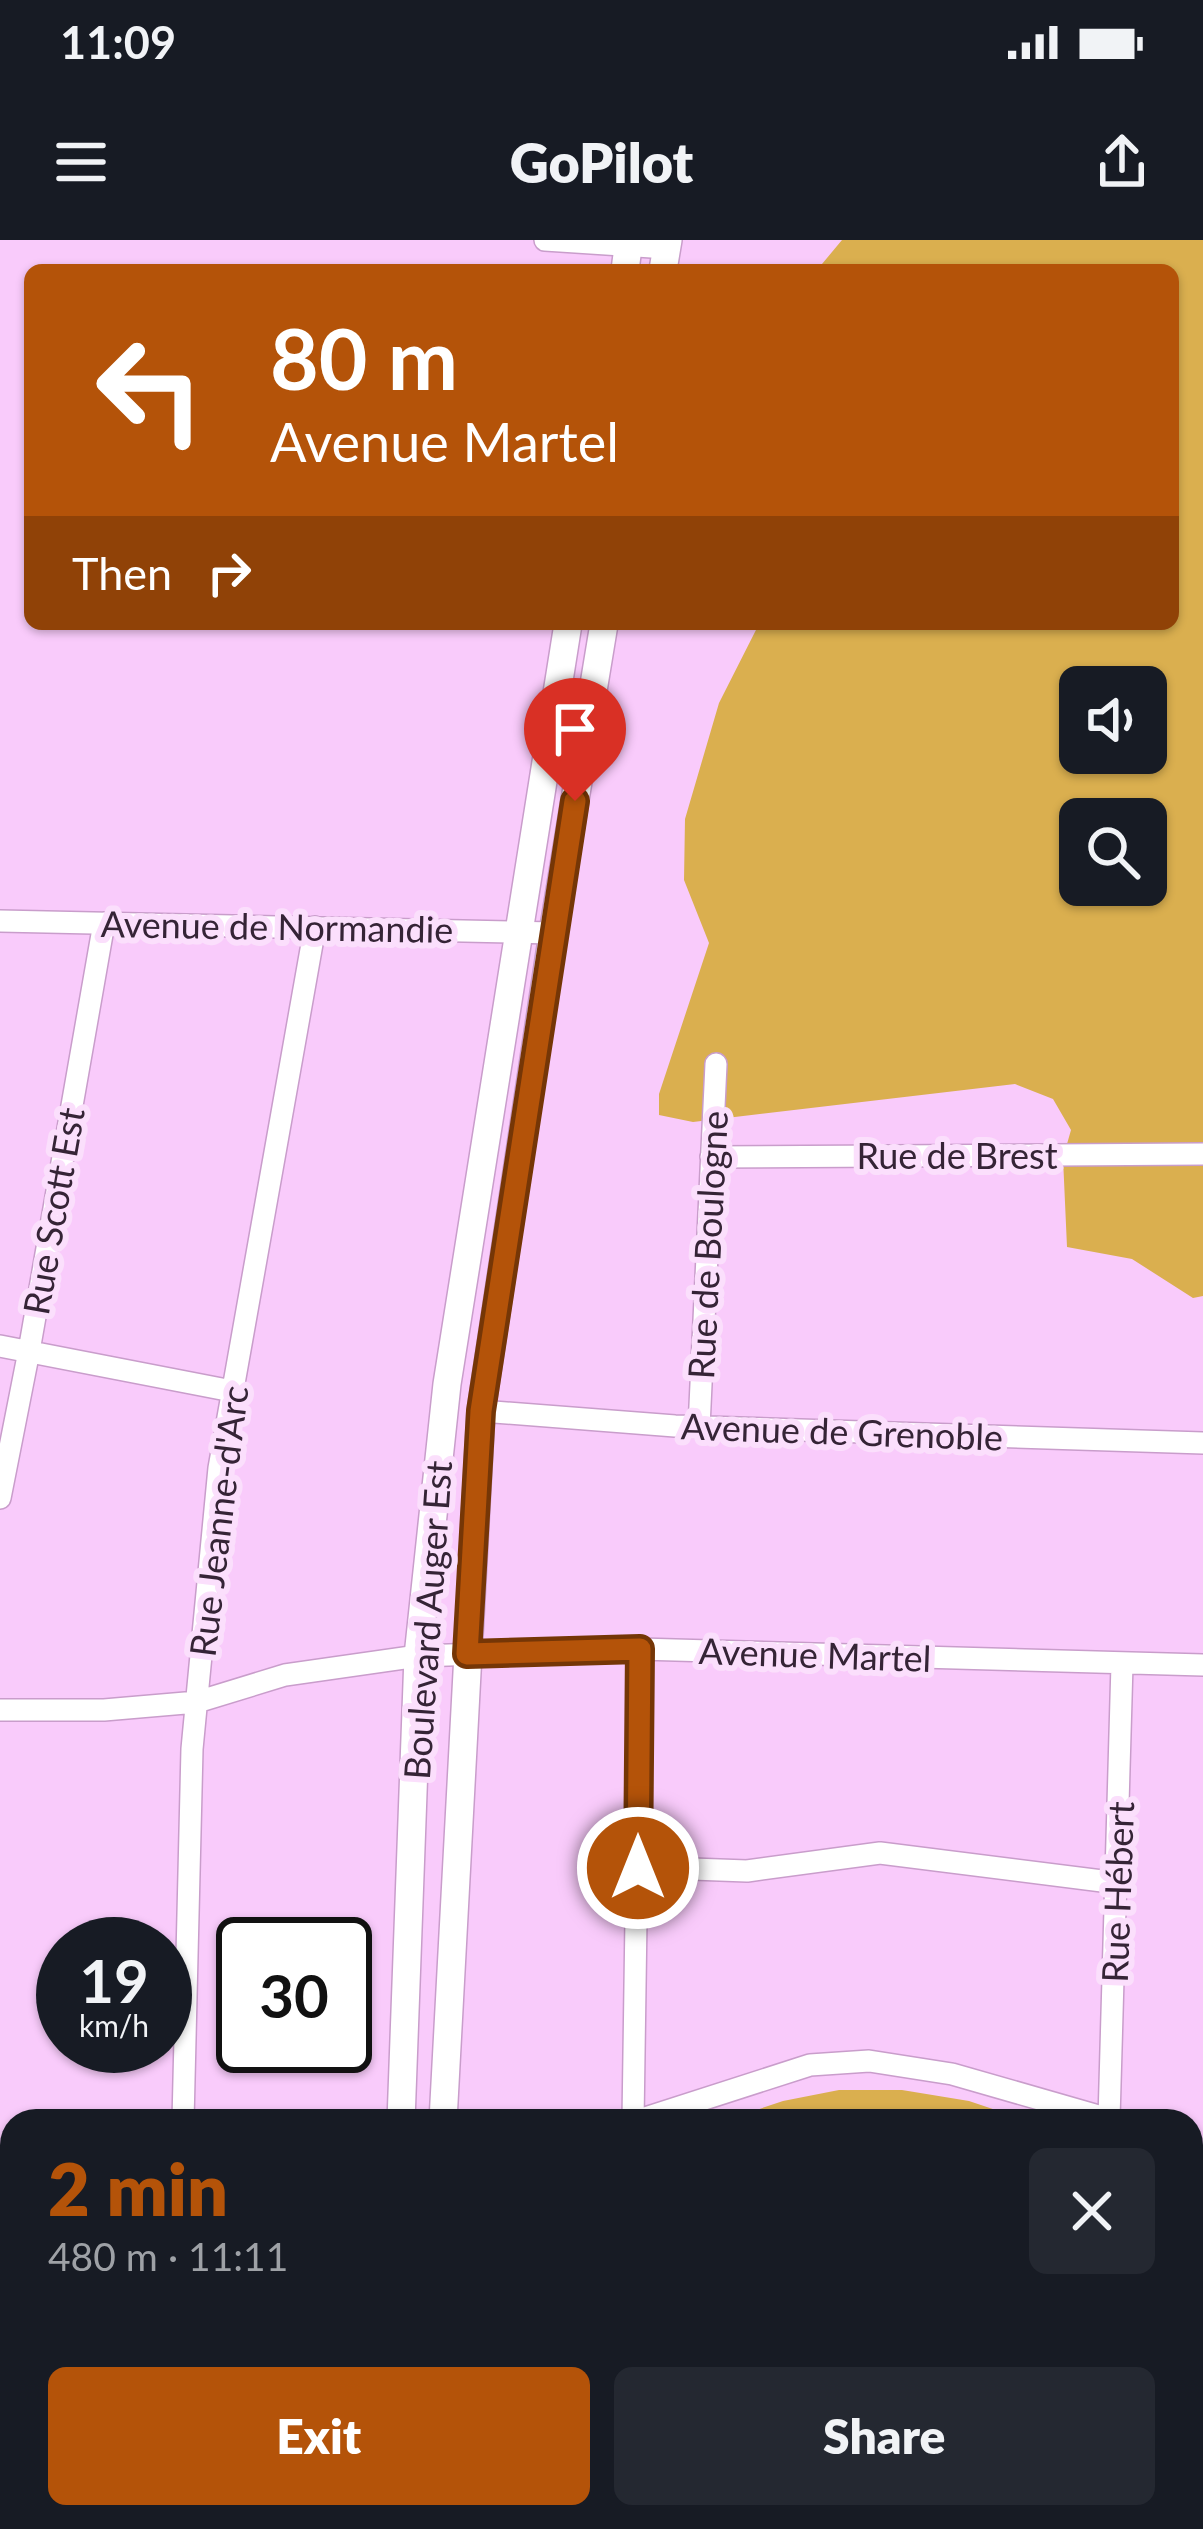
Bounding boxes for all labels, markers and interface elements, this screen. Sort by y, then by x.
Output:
text: 11:09 [60,15,176,69]
icon: menu [48,129,114,195]
icon: share [1089,129,1155,195]
text: GoPilot [510,130,693,195]
text: 80 m [270,307,458,408]
icon: left [72,312,228,468]
text: Avenue Martel [270,409,619,474]
icon: right [196,540,262,606]
text: Then [72,546,172,600]
map controls [1059,666,1167,906]
button: sound [1059,666,1167,774]
pin [524,678,626,801]
icon: arrive [542,696,608,762]
button: search [1059,798,1167,906]
street label: Avenue de Normandie [100,901,454,951]
street label: Rue Scott Est [13,1104,93,1318]
street label: Rue de Boulogne [678,1110,736,1380]
street label: Rue de Brest [856,1133,1058,1177]
street label: Rue Jeanne-d'Arc [180,1383,256,1659]
street label: Avenue de Grenoble [680,1403,1004,1459]
street label: Boulevard Auger Est [394,1459,460,1781]
street label: Avenue Martel [698,1628,932,1680]
street label: Rue Hébert [1092,1801,1142,1983]
position arrow [575,1805,701,1931]
speed limit sign: 30 [216,1917,372,2073]
text: 19 [79,1944,149,2016]
text: km/h [79,2007,149,2043]
text: 2 min [48,2145,228,2231]
button: close [1029,2148,1155,2274]
text: 480 m · 11:11 [48,2233,288,2279]
button: Exit [48,2367,590,2505]
button: Share [614,2367,1155,2505]

